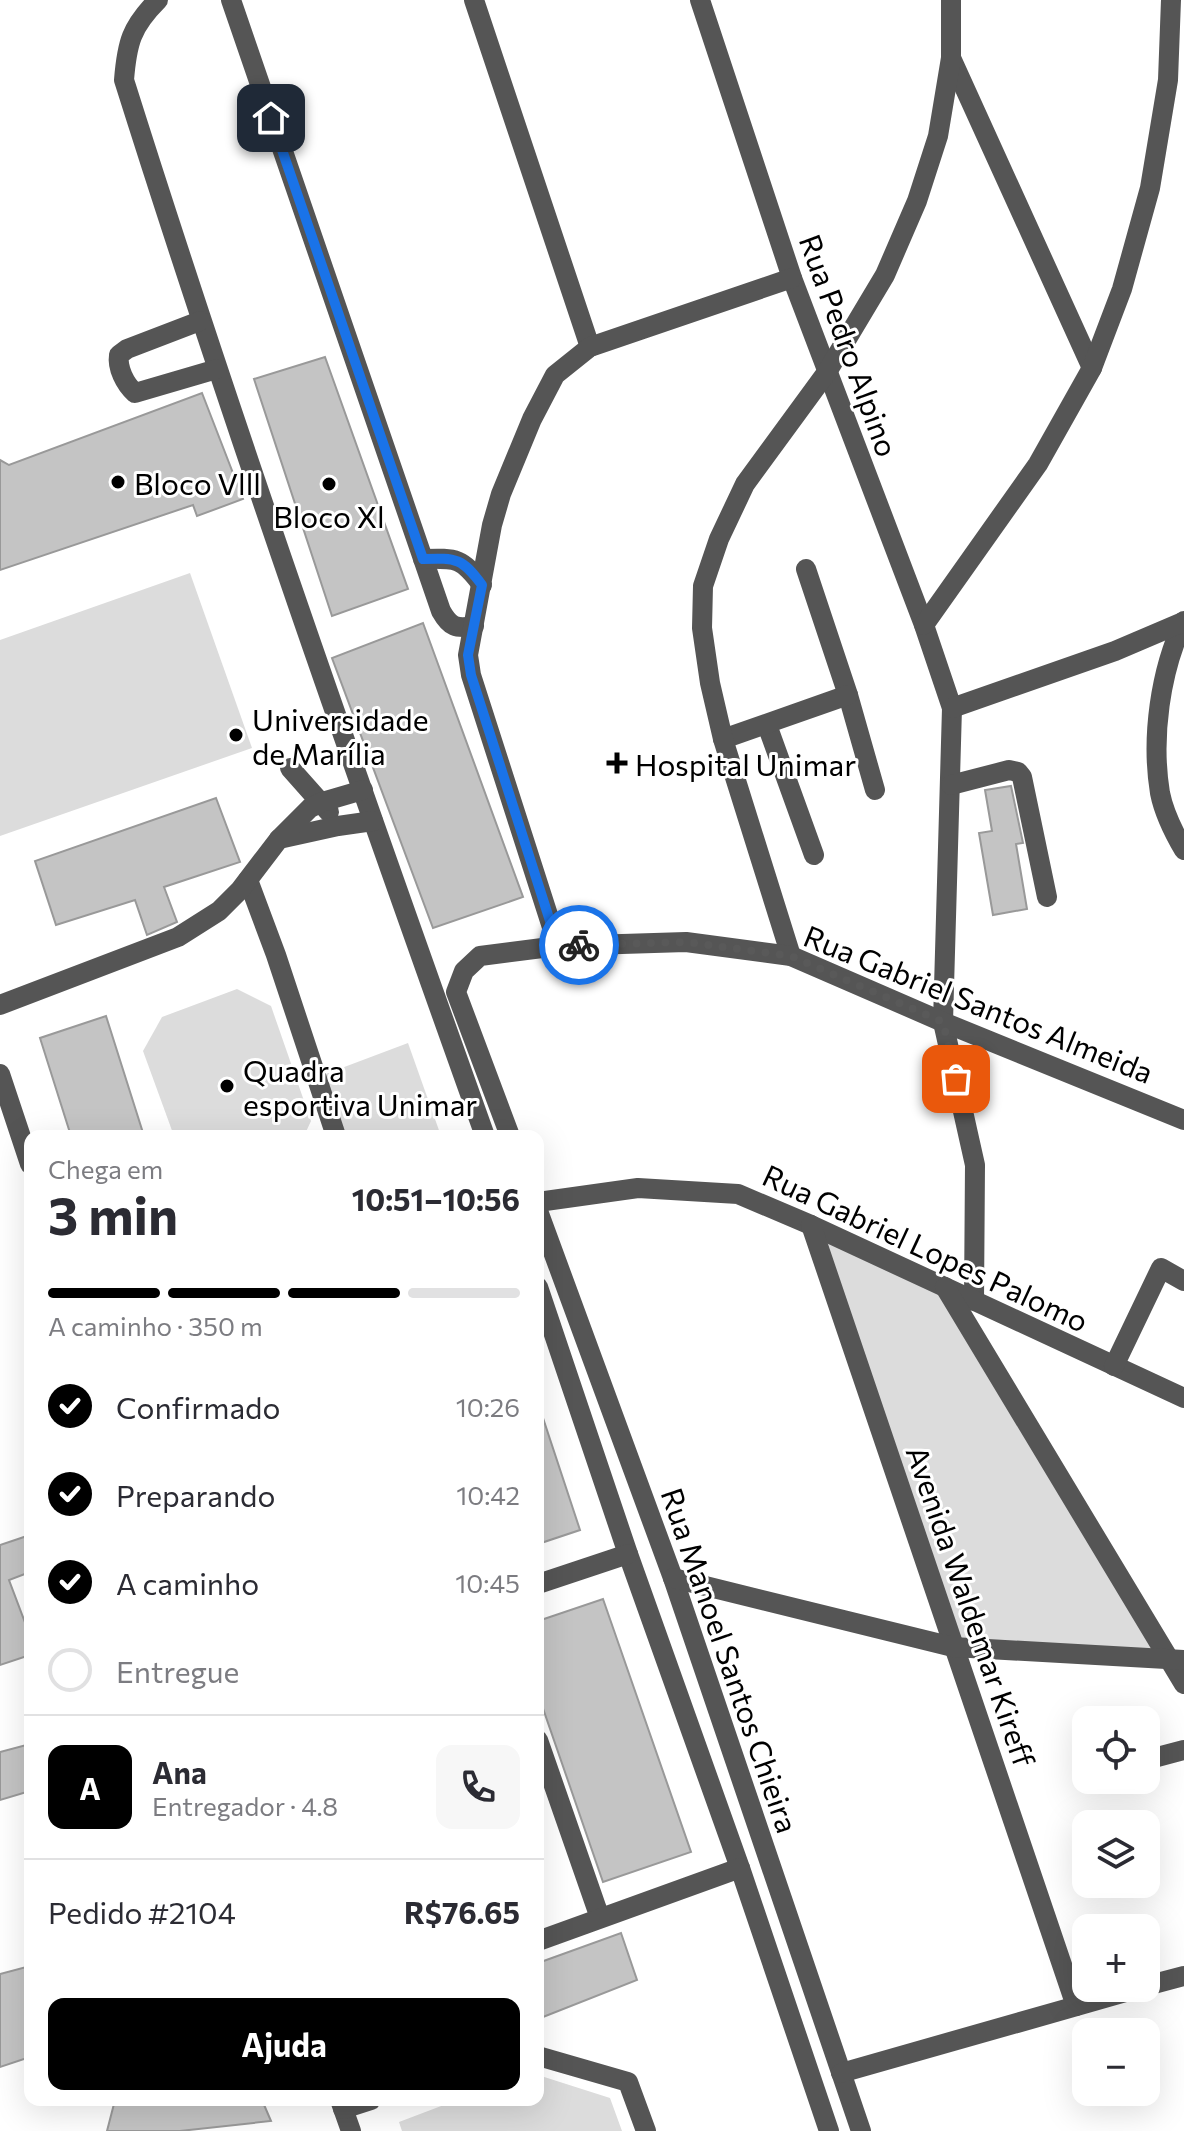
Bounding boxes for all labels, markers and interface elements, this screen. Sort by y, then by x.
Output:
pin [237,84,305,152]
icon: home [249,96,293,140]
street label: Rua Pedro Alpino [793,229,907,461]
place label: Bloco Vlll [134,464,261,501]
marker: Bloco Vlll [109,473,127,491]
marker: Bloco Xl [320,475,338,493]
place label: Bloco Xl [273,497,385,534]
place label: Universidade de Marília [252,700,429,771]
marker: Universidade de Marília [227,726,245,744]
place label: Hospital Unimar [635,745,856,782]
marker: Hospital Unimar [606,752,628,774]
courier [539,905,619,985]
street label: Rua Gabriel Santos Almeida [799,916,1159,1090]
icon: bike [557,923,601,967]
pin [922,1045,990,1113]
place label: Quadra esportiva Unimar [243,1051,477,1122]
icon: bag [934,1057,978,1101]
marker: Quadra esportiva Unimar [218,1077,236,1095]
text: Chega em [48,1153,163,1184]
street label: Rua Gabriel Lopes Palomo [757,1155,1095,1339]
text: 10:51–10:56 [352,1180,520,1217]
text: 3 min [48,1182,178,1246]
text: A caminho · 350 m [48,1310,263,1341]
icon: check [48,1384,92,1428]
text: Confirmado [116,1388,280,1425]
text: 10:26 [456,1391,520,1422]
street label: Avenida Waldemar Kireff [900,1441,1044,1771]
icon: check [48,1472,92,1516]
text: Preparando [116,1476,275,1513]
text: 10:42 [456,1479,520,1510]
street label: Rua Manoel Santos Chieira [654,1483,808,1837]
icon: check [48,1560,92,1604]
text: A caminho [116,1564,259,1601]
text: 10:45 [455,1567,520,1598]
text: Entregue [116,1652,239,1689]
map controls [1072,1706,1160,2106]
button: locate [1072,1706,1160,1794]
button: phone [436,1745,520,1829]
text: Ana [152,1753,207,1790]
text: A [79,1769,101,1806]
text: Entregador · 4.8 [152,1790,338,1821]
button: layers [1072,1810,1160,1898]
text: Pedido #2104 [48,1893,236,1930]
text: R$76.65 [404,1893,520,1930]
button: + [1072,1914,1160,2002]
button: Ajuda [48,1998,520,2090]
button: − [1072,2018,1160,2106]

